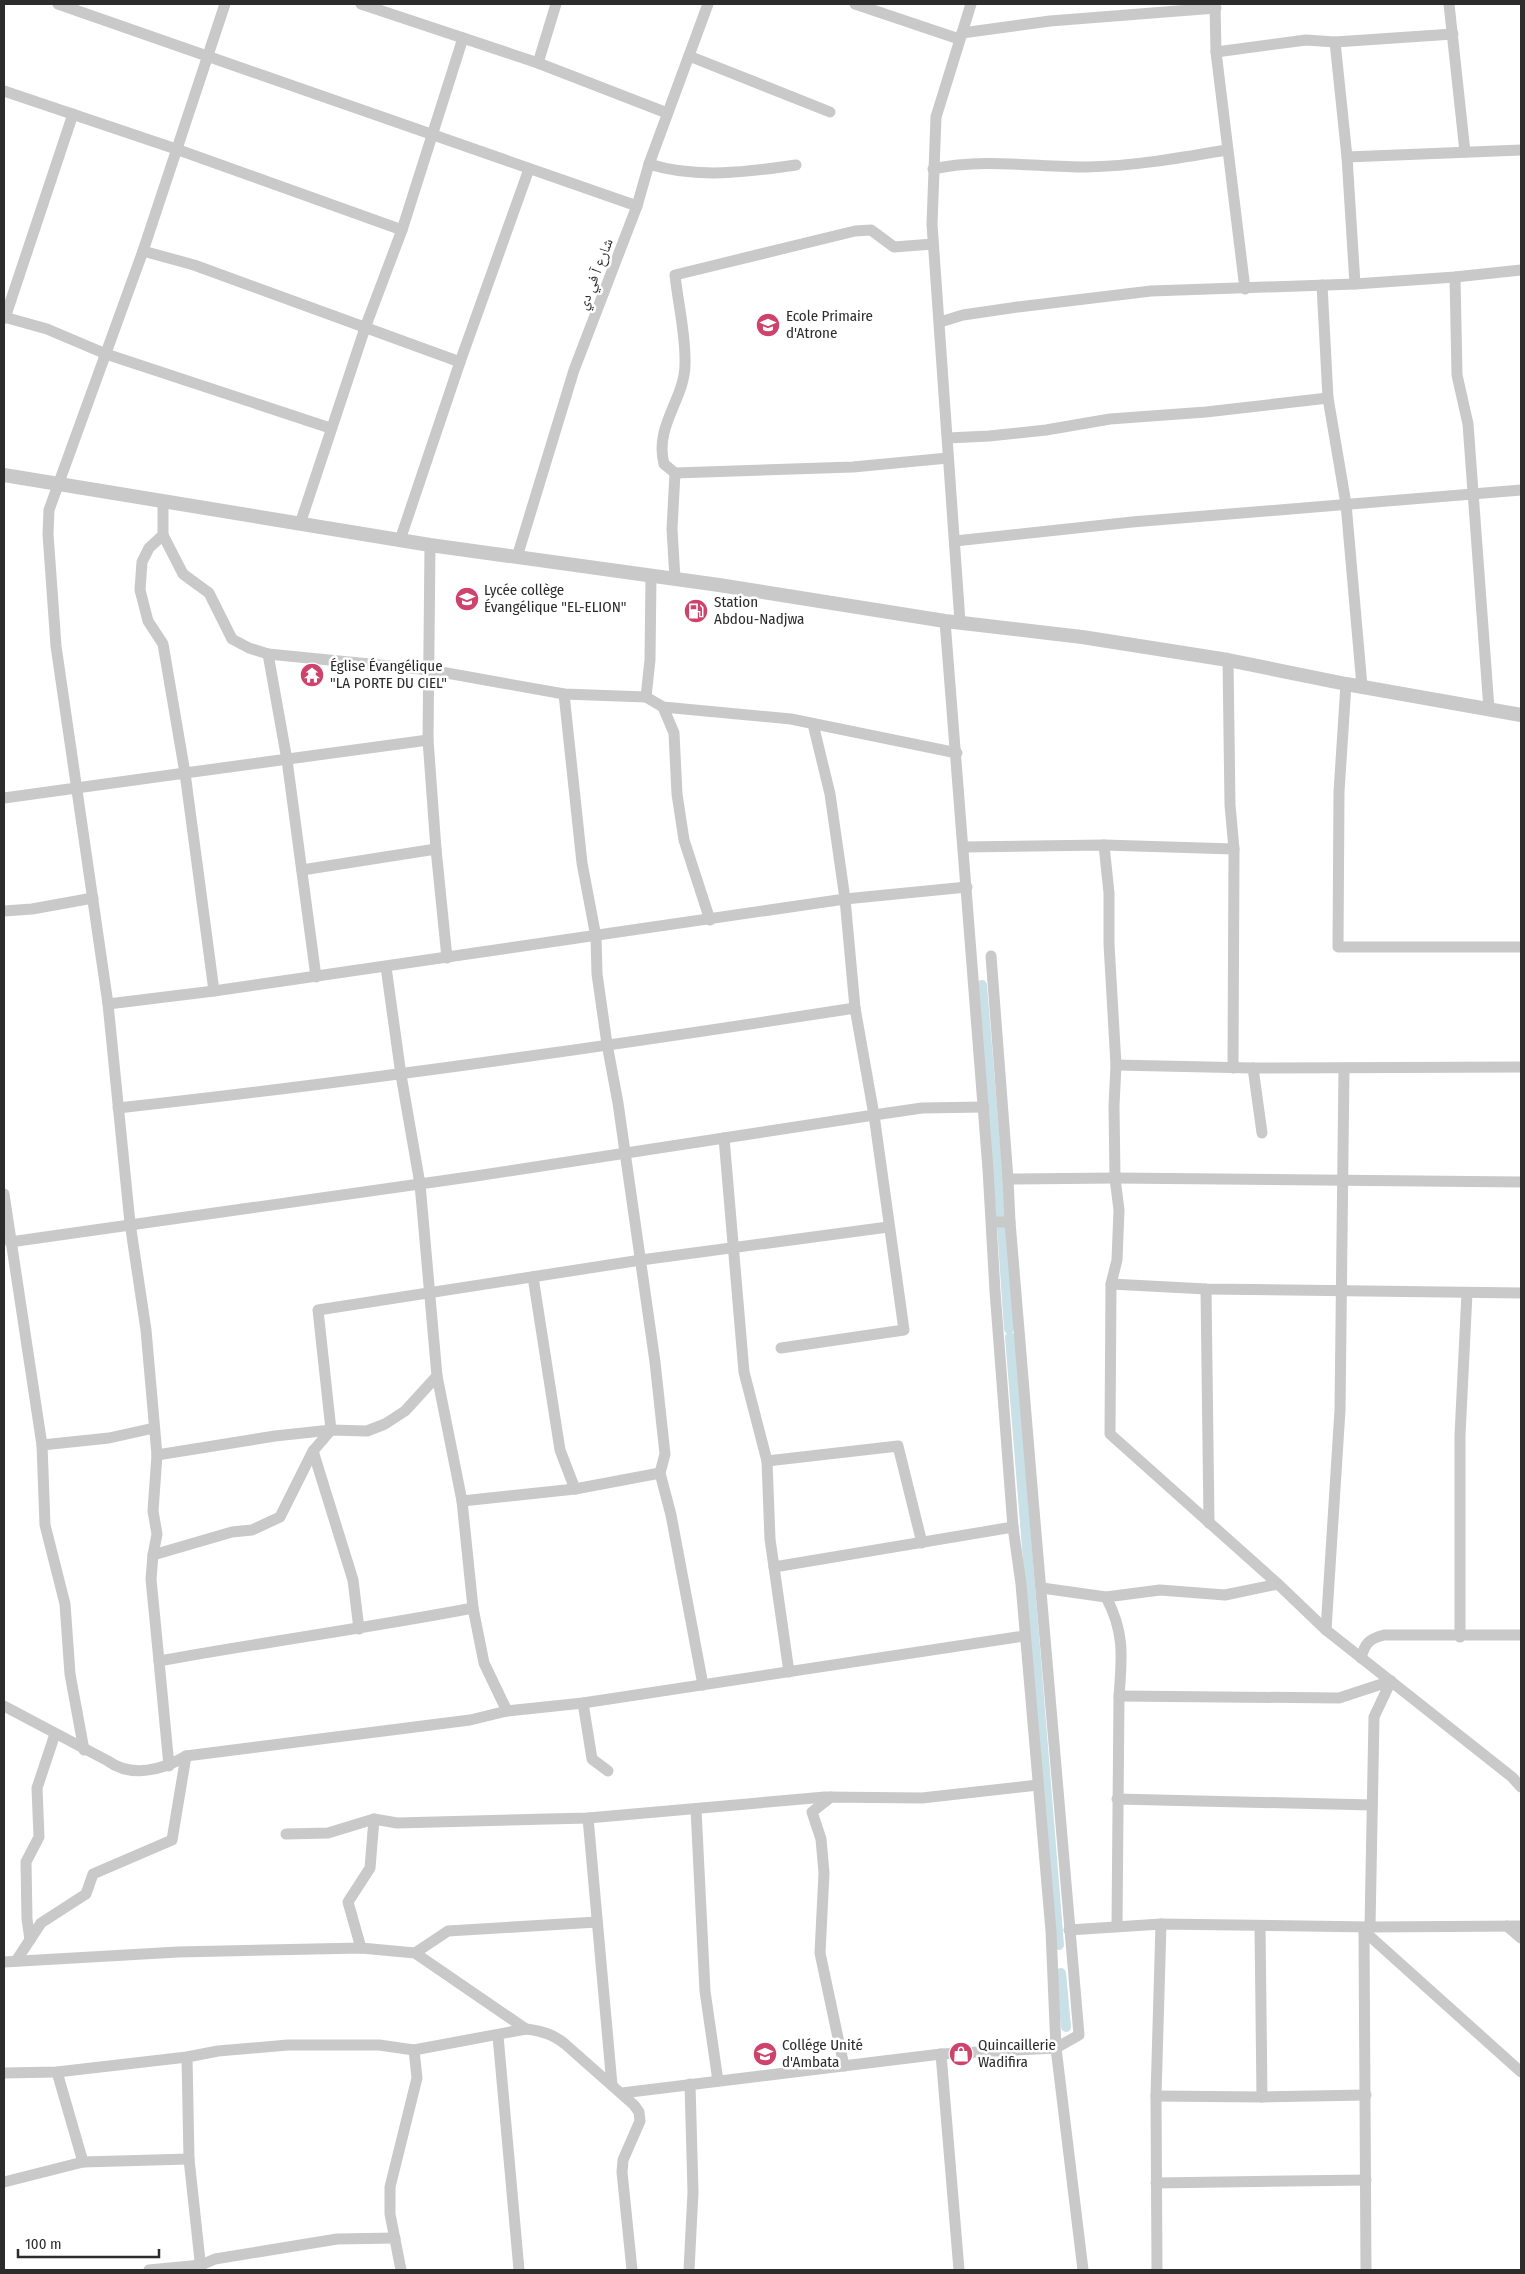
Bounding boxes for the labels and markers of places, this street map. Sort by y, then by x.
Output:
place label: Ecole Primaire d'Atrone [786,307,873,342]
school or university icon: Ecole Primaire d'Atrone [755,312,781,338]
place label: Lycée collège Évangélique "EL-ELION" [484,581,626,616]
school or university icon: Lycée collège Évangélique "EL-ELION" [454,586,480,612]
place label: Station Abdou-Nadjwa [714,593,804,628]
fuel station icon: Station Abdou-Nadjwa [683,598,709,624]
place label: Église Évangélique "LA PORTE DU CIEL" [330,657,447,692]
temple icon: Église Évangélique "LA PORTE DU CIEL" [299,662,325,688]
place label: Collége Unité d'Ambata [782,2036,863,2071]
place label: Quincaillerie Wadifira [978,2036,1056,2071]
school or university icon: Collége Unité d'Ambata [752,2041,778,2067]
shop icon: Quincaillerie Wadifira [948,2041,974,2067]

